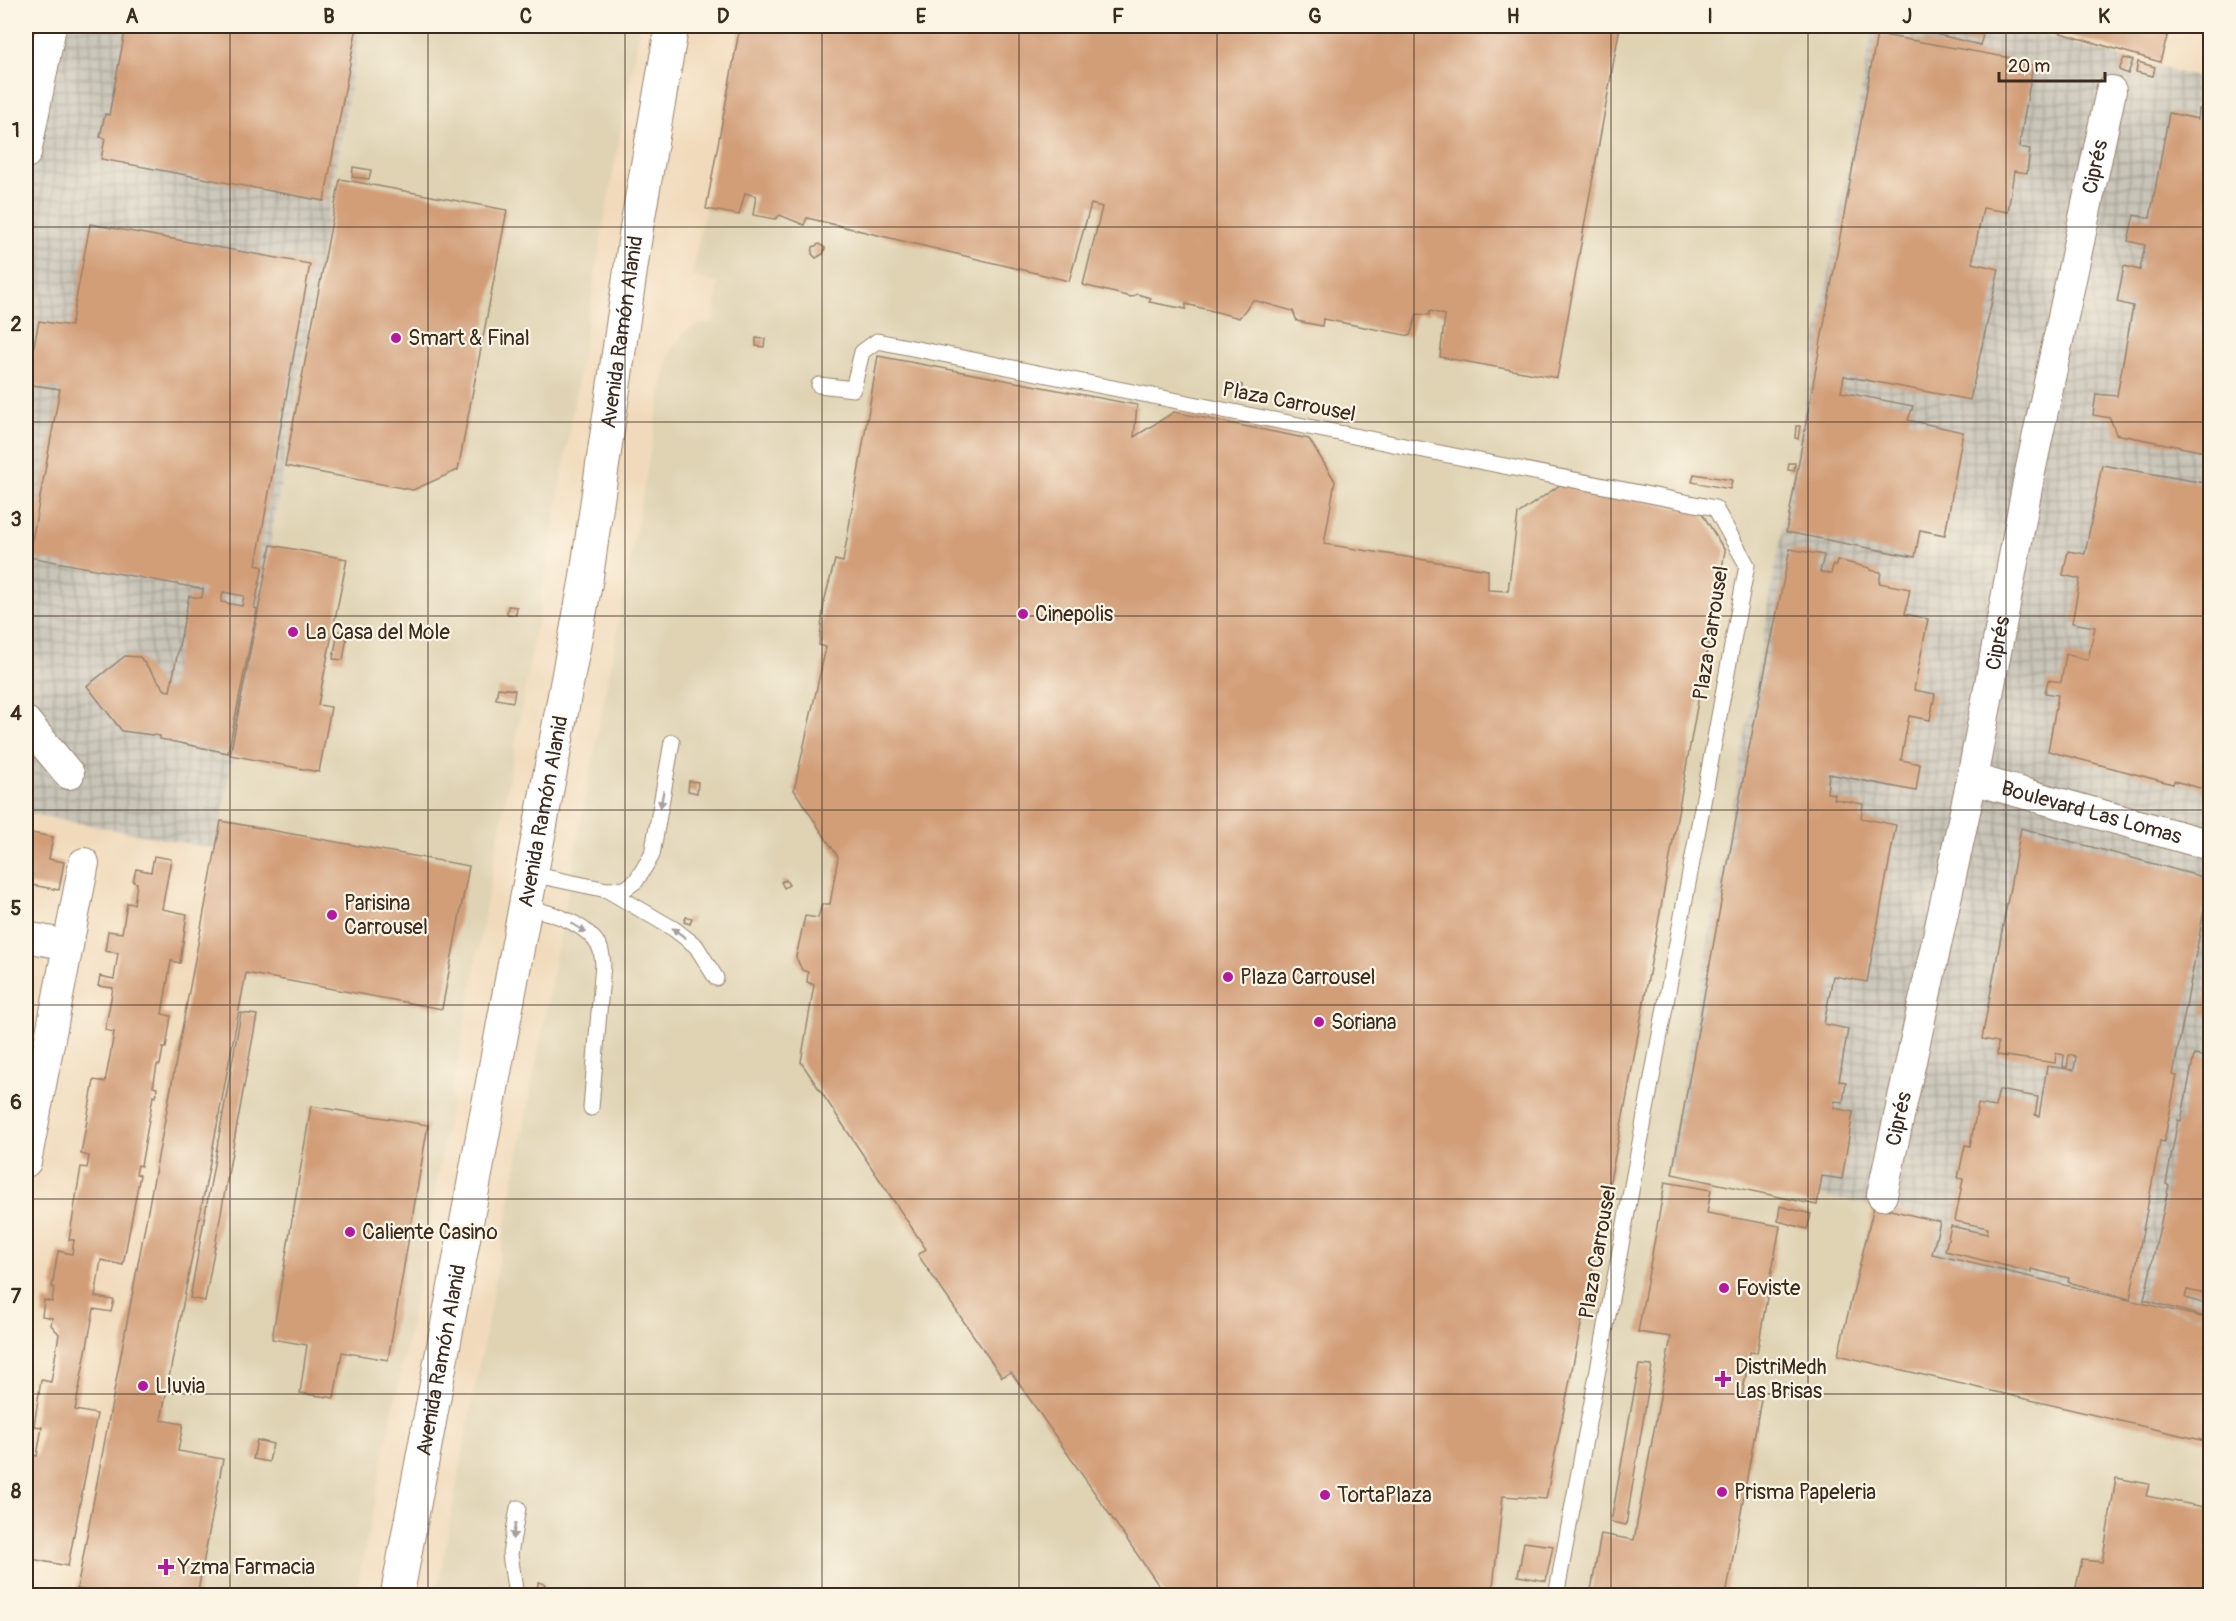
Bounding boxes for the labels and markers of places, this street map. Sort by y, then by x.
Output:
place label: Smart & Final [408,325,530,352]
marker: Smart & Final [389,331,403,345]
place label: Cinepolis [1035,601,1114,628]
marker: Cinepolis [1016,607,1030,621]
place label: La Casa del Mole [305,619,450,646]
marker: La Casa del Mole [286,625,300,639]
place label: Parisina Carrousel [344,890,428,941]
marker: Parisina Carrousel [325,908,339,922]
place label: Plaza Carrousel [1240,964,1376,991]
marker: Plaza Carrousel [1221,970,1235,984]
place label: Soriana [1331,1009,1397,1036]
marker: Soriana [1312,1015,1326,1029]
place label: Caliente Casino [362,1219,498,1246]
marker: Caliente Casino [343,1225,357,1239]
place label: Foviste [1736,1275,1801,1302]
marker: Foviste [1717,1281,1731,1295]
place label: DistriMedh Las Brisas [1735,1354,1827,1405]
marker: DistriMedh Las Brisas [1716,1372,1730,1386]
place label: Lluvia [155,1373,205,1400]
marker: Lluvia [136,1379,150,1393]
place label: Prisma Papeleria [1734,1479,1876,1506]
place label: TortaPlaza [1337,1482,1432,1509]
marker: Prisma Papeleria [1715,1485,1729,1499]
marker: TortaPlaza [1318,1488,1332,1502]
place label: Yzma Farmacia [177,1554,315,1581]
marker: Yzma Farmacia [159,1560,173,1574]

